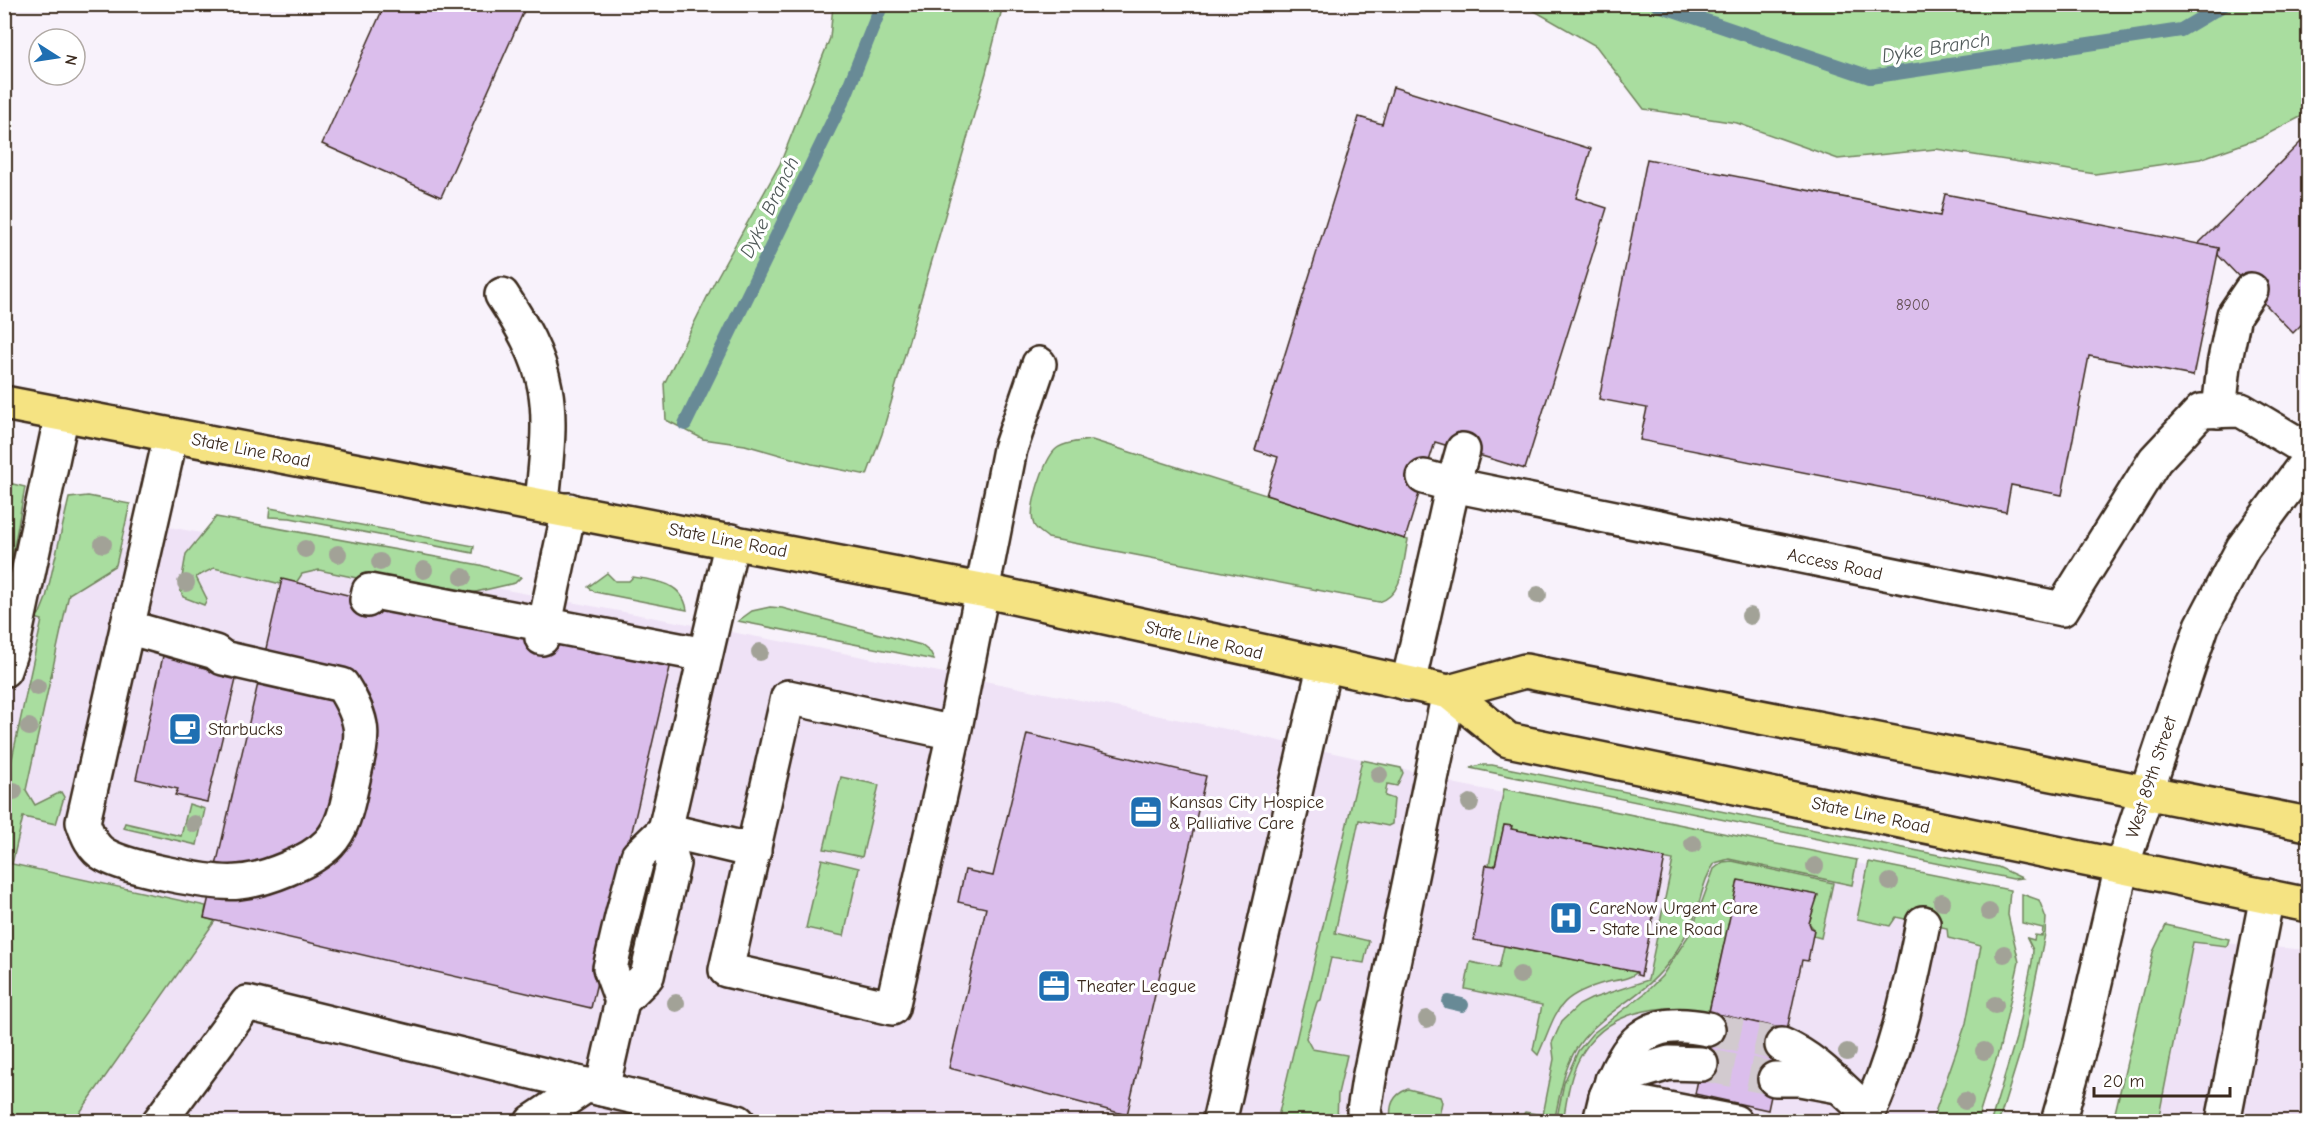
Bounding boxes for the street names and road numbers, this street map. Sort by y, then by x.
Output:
street label: State Line Road [190,429,312,472]
street label: State Line Road [667,519,789,562]
street label: Access Road [1785,544,1884,585]
street label: State Line Road [1143,617,1265,664]
street label: West 89th Street [2122,713,2181,841]
street label: State Line Road [1810,793,1932,838]

